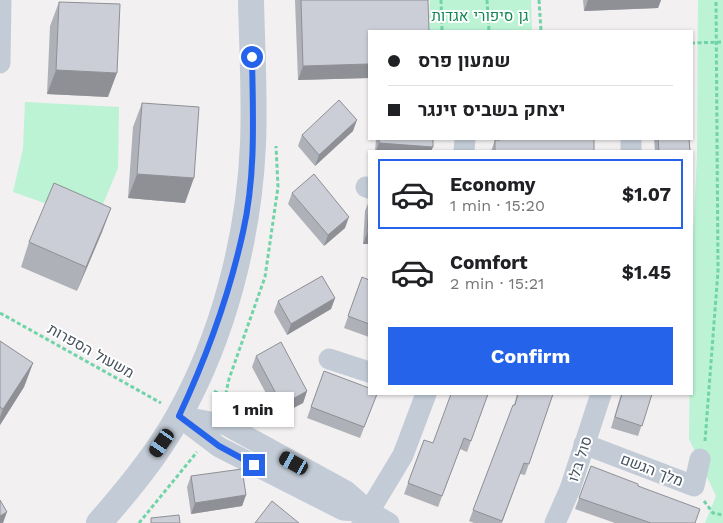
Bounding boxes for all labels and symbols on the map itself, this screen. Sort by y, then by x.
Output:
park label: גן סיפורי אגדות [431,7,529,25]
route start [241,46,263,68]
street label: משעול הספרות [45,320,137,382]
callout: 1 min [213,392,295,428]
car [147,426,176,460]
street label: סול בלו [564,434,596,484]
car [277,449,310,477]
street label: מלך הגשם [618,450,686,490]
route end [243,454,265,476]

